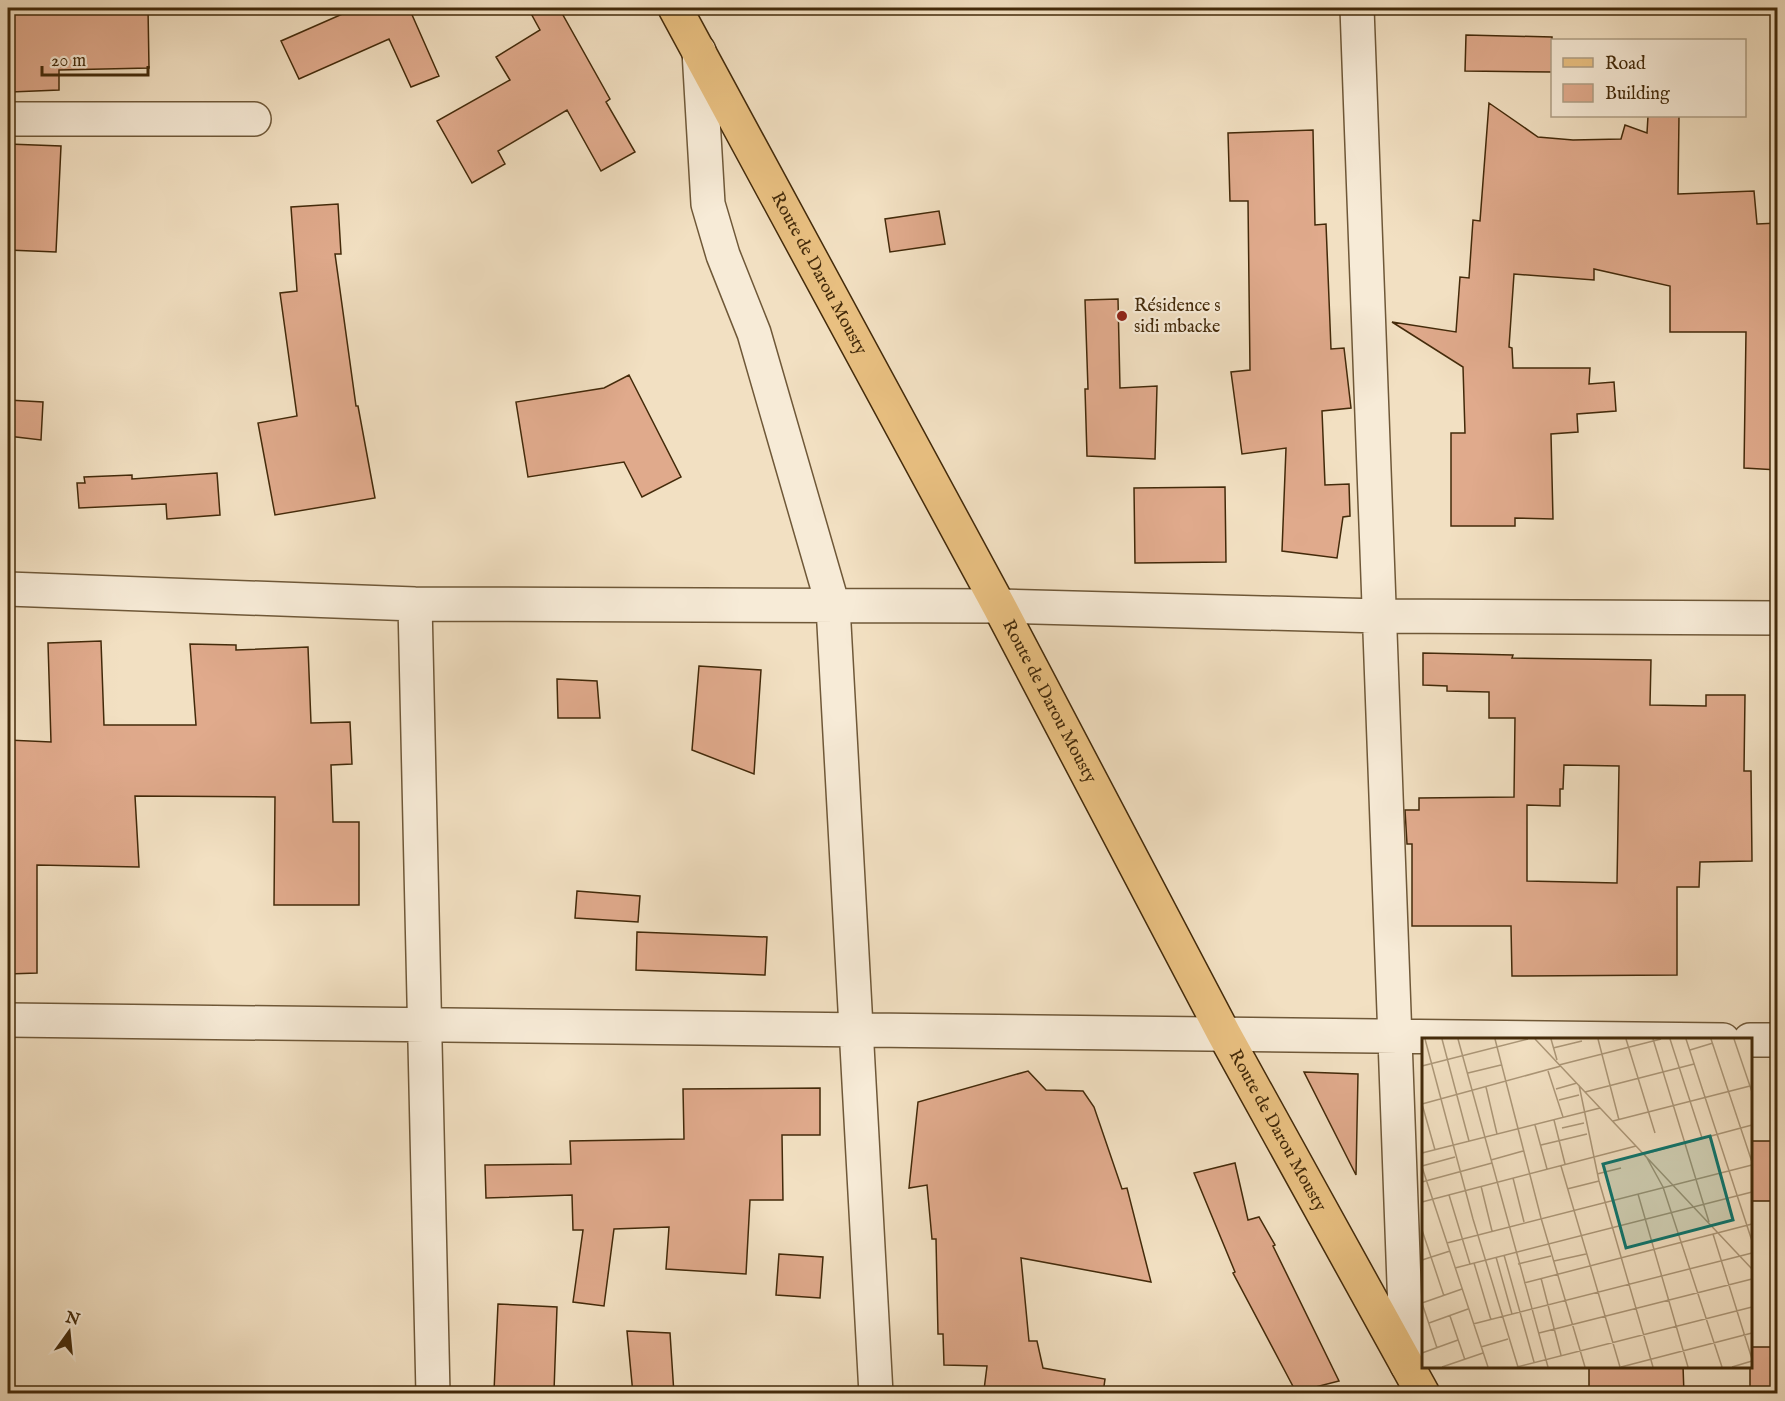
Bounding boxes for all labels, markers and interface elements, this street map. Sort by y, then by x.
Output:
scale bar [42,39,148,77]
legend [1551,39,1746,117]
text: 20 m [51,50,86,73]
text: Road [1605,53,1646,76]
text: Building [1605,83,1670,106]
street label: Route de Darou Mousty [765,188,872,359]
place label: Résidence s sidi mbacke [1134,295,1221,339]
marker: Résidence s sidi mbacke [1115,309,1129,323]
street label: Route de Darou Mousty [997,616,1102,787]
inset map [1422,1038,1752,1368]
street label: Route de Darou Mousty [1223,1045,1331,1216]
north arrow [39,1302,99,1362]
text: N [62,1308,82,1331]

